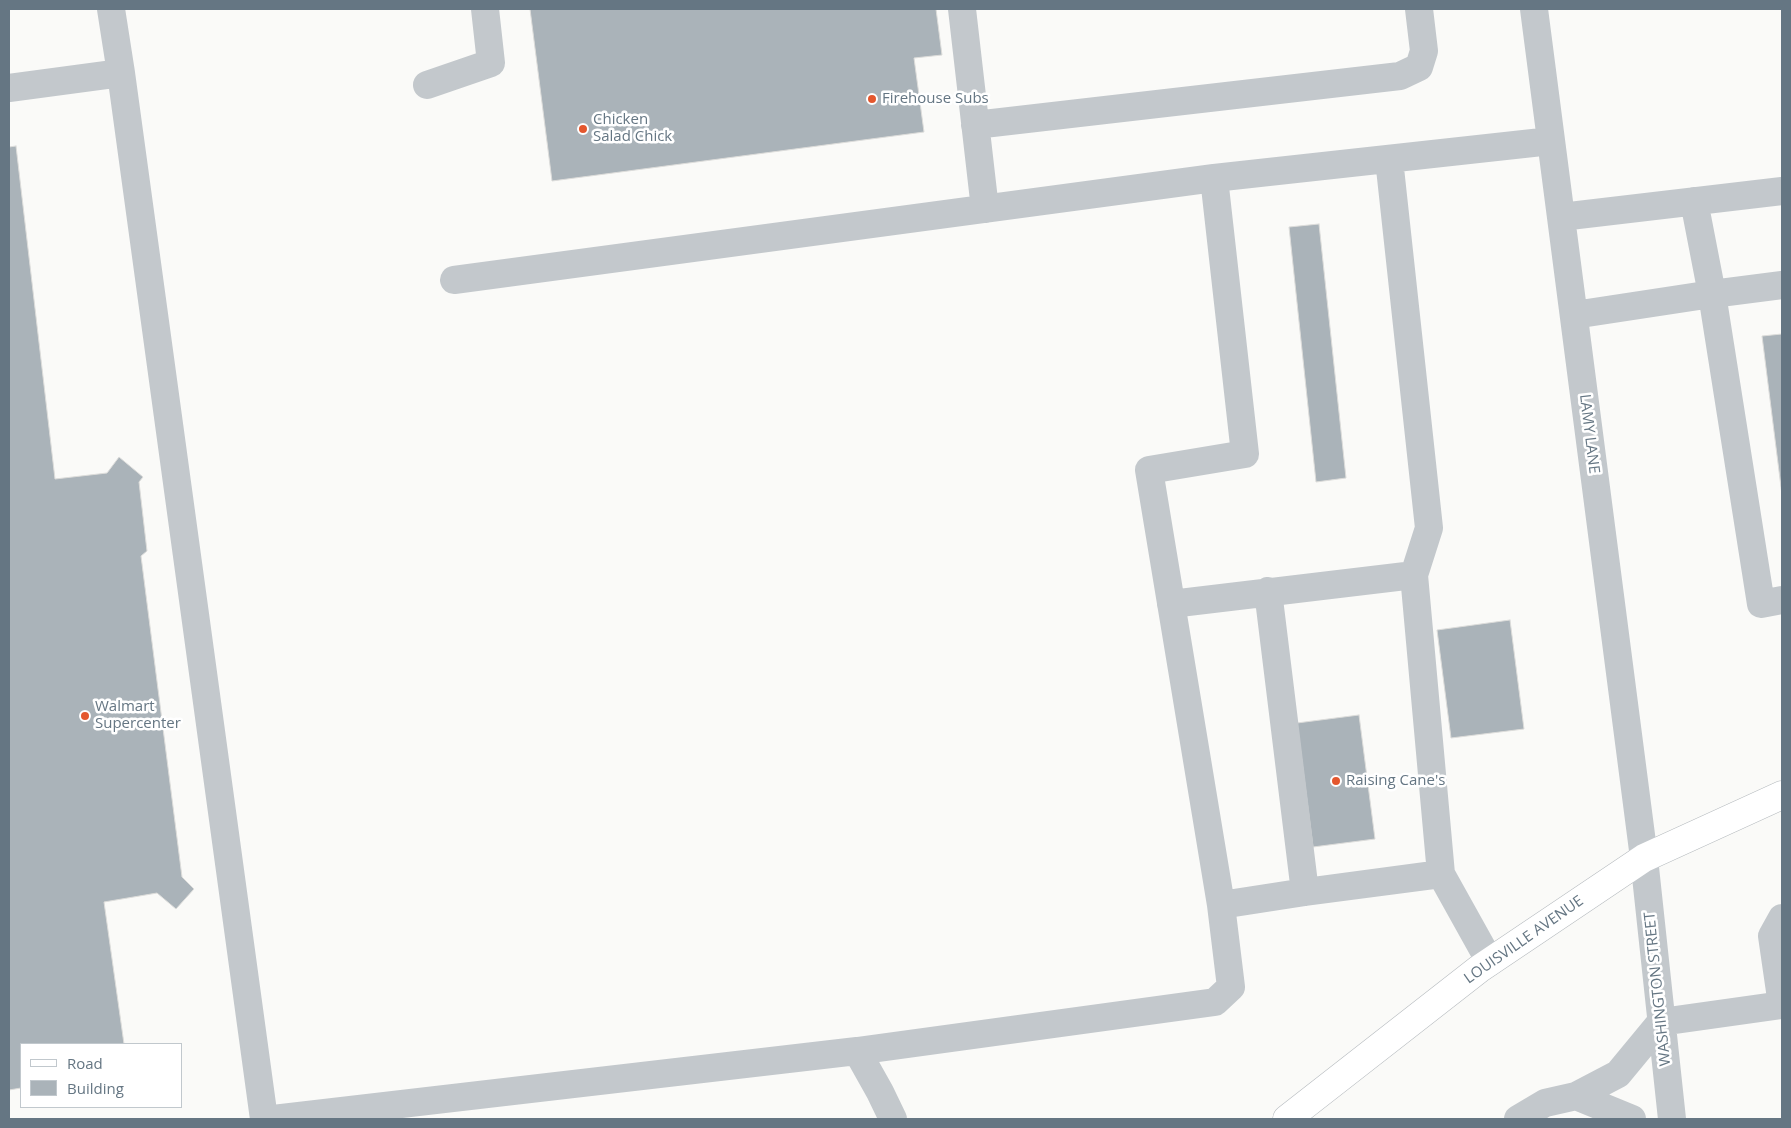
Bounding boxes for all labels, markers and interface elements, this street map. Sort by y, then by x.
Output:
place label: Firehouse Subs [882,90,989,108]
marker: Firehouse Subs [866,93,878,105]
place label: Chicken Salad Chick [593,111,672,146]
marker: Chicken Salad Chick [577,123,589,135]
street label: LAMY LANE [1575,393,1603,475]
place label: Walmart Supercenter [95,698,181,733]
marker: Walmart Supercenter [79,710,91,722]
place label: Raising Cane's [1346,772,1445,790]
marker: Raising Cane's [1330,775,1342,787]
street label: LOUISVILLE AVENUE [1461,892,1587,988]
street label: WASHINGTON STREET [1641,911,1675,1067]
legend [20,1043,182,1108]
text: Road [67,1053,103,1073]
text: Building [67,1078,124,1098]

